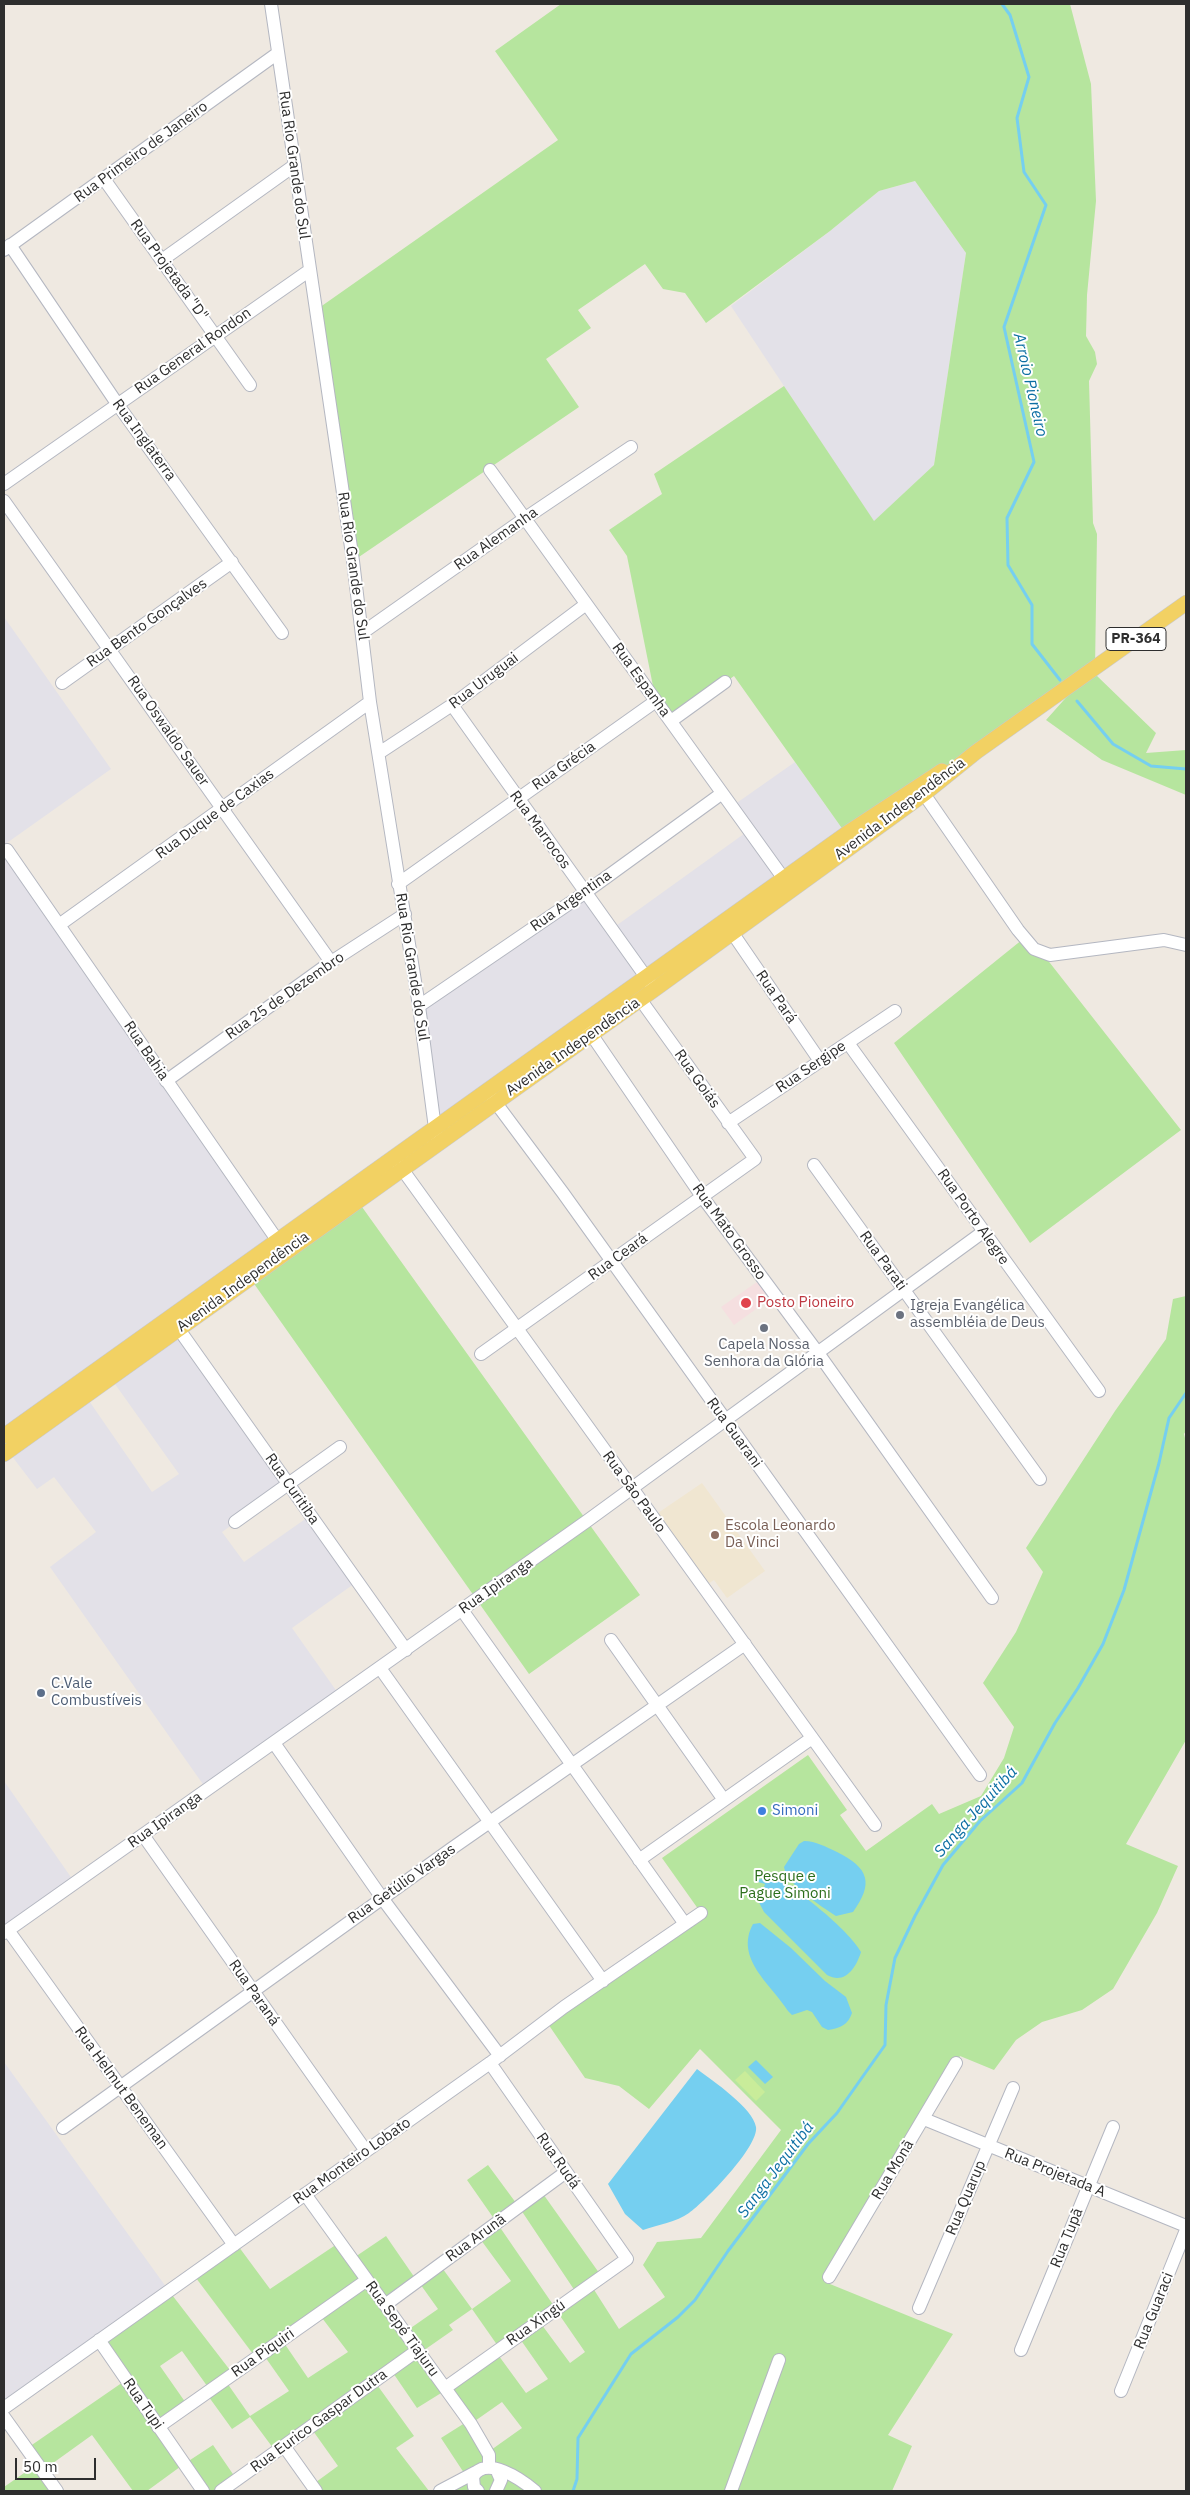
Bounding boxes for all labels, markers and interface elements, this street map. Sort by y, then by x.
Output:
street label: Rua Rio Grande do Sul [275,90,313,240]
street label: Rua Primeiro de Janeiro [71,97,211,207]
street label: Rua Projetada "D" [126,216,212,324]
street label: Rua General Rondon [131,304,255,398]
water label: Arroio Pioneiro [1009,331,1051,439]
street label: Rua Inglaterra [108,396,180,484]
street label: Rua Rio Grande do Sul [334,491,372,641]
street label: Rua Alemanha [451,504,541,574]
street label: Rua Bento Gonçalves [83,575,211,671]
road number: PR-364 [1106,628,1166,650]
street label: Rua Espanha [608,639,674,721]
street label: Rua Uruguai [446,649,522,713]
street label: Rua Oswaldo Sauer [123,672,213,790]
street label: Rua Grécia [529,738,599,794]
street label: Avenida Independência [831,754,969,864]
street label: Rua Duque de Caxias [152,765,278,863]
street label: Rua Marrocos [506,787,574,873]
street label: Rua Argentina [527,867,615,935]
street label: Rua Rio Grande do Sul [391,892,433,1042]
street label: Rua 25 de Dezembro [222,948,348,1044]
street label: Rua Pará [752,967,800,1027]
street label: Avenida Independência [503,994,643,1100]
street label: Rua Bahia [120,1018,172,1084]
street label: Rua Sergipe [773,1037,849,1097]
street label: Rua Goiás [670,1046,724,1112]
street label: Rua Porto Alegre [933,1166,1013,1268]
street label: Rua Mato Grosso [688,1181,770,1283]
street label: Avenida Independência [173,1228,313,1336]
street label: Rua Parati [855,1228,911,1294]
street label: Rua Ceará [585,1230,651,1284]
place label: Posto Pioneiro [757,1294,854,1312]
marker: Posto Pioneiro [739,1296,753,1310]
place label: Igreja Evangélica assembléia de Deus [910,1297,1045,1332]
marker: Igreja Evangélica assembléia de Deus [894,1309,906,1321]
marker: Capela Nossa Senhora da Glória [758,1322,770,1334]
place label: Capela Nossa Senhora da Glória [704,1336,824,1371]
street label: Rua Guarani [703,1394,765,1472]
street label: Rua São Paulo [598,1448,670,1536]
street label: Rua Curitiba [261,1450,323,1528]
place label: Escola Leonardo Da Vinci [725,1517,836,1552]
marker: Escola Leonardo Da Vinci [709,1529,721,1541]
street label: Rua Ipiranga [456,1554,536,1618]
place label: C.Vale Combustíveis [51,1675,142,1710]
marker: C.Vale Combustíveis [35,1687,47,1699]
water label: Sanga Jequitibá [930,1763,1022,1861]
street label: Rua Ipiranga [125,1788,205,1852]
place label: Simoni [772,1802,818,1820]
marker: Simoni [756,1805,768,1817]
street label: Rua Getúlio Vargas [345,1840,459,1928]
park label: Pesque e Pague Simoni [739,1868,831,1903]
street label: Rua Paraná [225,1956,283,2030]
street label: Rua Helmut Beneman [70,2023,172,2153]
street label: Rua Monteiro Lobato [290,2114,414,2208]
water label: Sanga Jequitibá [734,2118,818,2222]
street label: Rua Rudá [532,2129,584,2193]
street label: Rua Monã [868,2137,918,2203]
street label: Rua Projetada A [1002,2145,1108,2201]
street label: Rua Quarup [942,2158,990,2238]
street label: Rua Tupã [1047,2206,1087,2270]
street label: Rua Arunã [442,2210,510,2266]
street label: Rua Guaraci [1130,2270,1178,2352]
street label: Rua Sepé Tiajuru [361,2278,443,2380]
street label: Rua Xingú [503,2296,569,2350]
street label: Rua Piquiri [228,2325,298,2381]
street label: Rua Eurico Gaspar Dutra [247,2365,391,2477]
street label: Rua Tupi [119,2375,167,2433]
scale bar [18,2448,99,2480]
text: 50 m [23,2457,58,2476]

